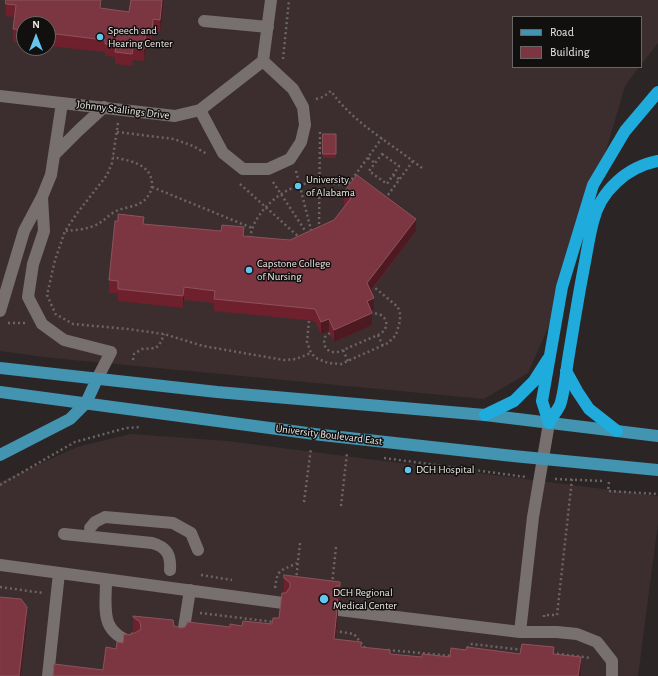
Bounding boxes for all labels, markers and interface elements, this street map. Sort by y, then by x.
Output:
north arrow [16,16,56,56]
legend [512,16,642,68]
text: N [32,19,40,30]
place label: Speech and Hearing Center [108,24,173,50]
text: Road [550,26,574,38]
marker: Speech and Hearing Center [95,32,105,42]
text: Building [550,46,590,58]
street label: Johnny Stallings Drive [76,98,170,122]
place label: University of Alabama [306,173,355,199]
marker: University of Alabama [293,181,303,191]
place label: Capstone College of Nursing [257,257,330,283]
marker: Capstone College of Nursing [244,265,254,275]
street label: University Boulevard East [275,422,383,448]
place label: DCH Hospital [416,463,475,477]
marker: DCH Hospital [403,465,413,475]
place label: DCH Regional Medical Center [333,586,397,612]
marker: DCH Regional Medical Center [318,593,330,605]

